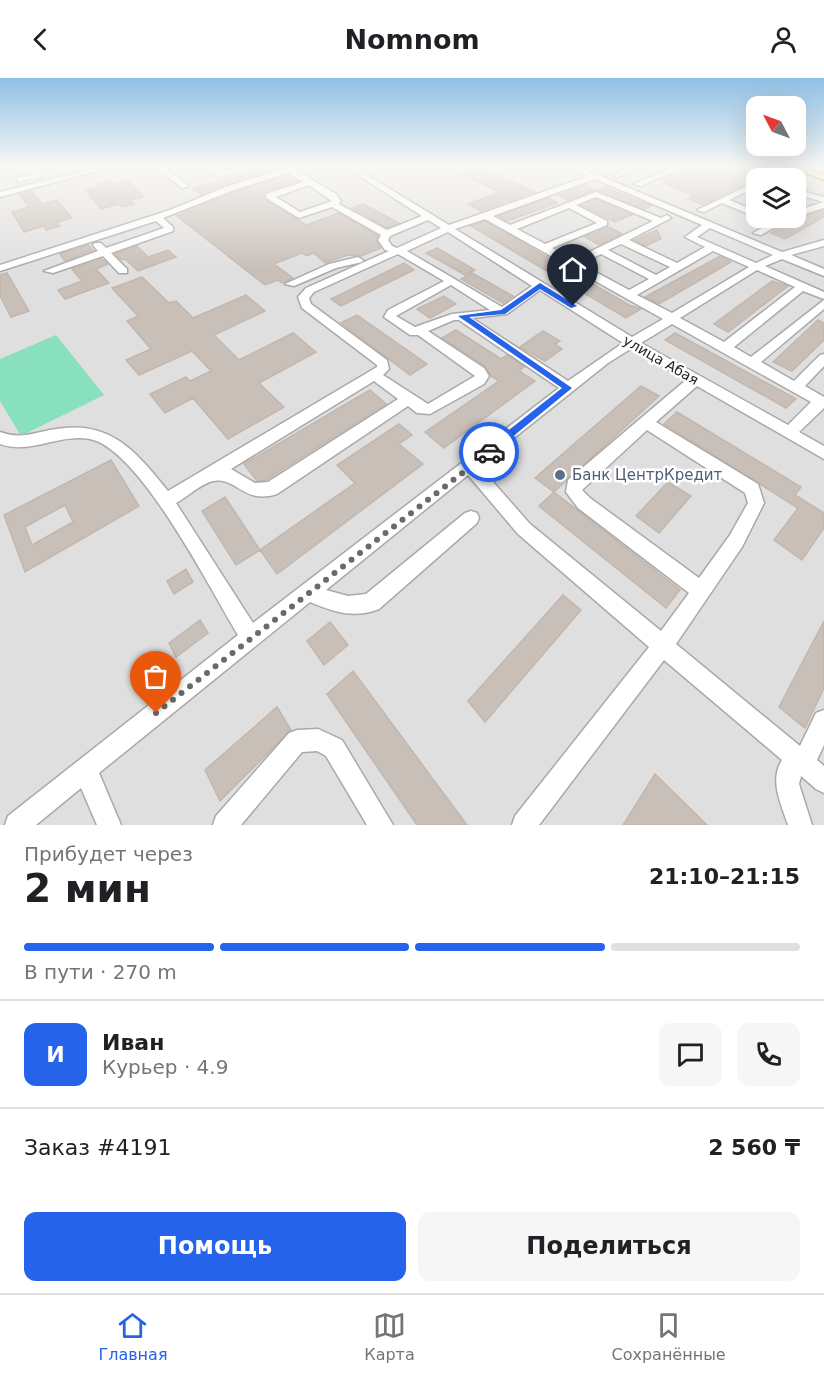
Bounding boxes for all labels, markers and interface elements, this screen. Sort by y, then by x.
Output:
icon: back [24,23,57,56]
icon: person [767,23,800,56]
text: Nomnom [344,24,480,55]
north arrow [746,96,806,156]
map controls [746,96,806,228]
button: layers [746,168,806,228]
pin [547,244,598,306]
icon: home [556,253,589,286]
street label: улица Абая [621,332,701,388]
courier [459,422,519,482]
icon: car [473,436,506,469]
place label: Банк ЦентрКредит [572,466,723,484]
marker: Банк ЦентрКредит [553,468,567,482]
pin [130,651,181,713]
icon: bag [139,660,172,693]
text: Прибудет через [24,842,193,866]
text: 21:10–21:15 [649,864,800,889]
text: 2 мин [24,866,151,911]
text: В пути · 270 m [24,960,177,984]
button: chat [659,1023,722,1086]
button: phone [737,1023,800,1086]
text: Иван [102,1030,164,1055]
text: И [46,1042,65,1067]
text: Курьер · 4.9 [102,1055,228,1079]
text: Заказ #4191 [24,1135,171,1160]
text: 2 560 ₸ [708,1135,800,1160]
button: Помощь [24,1212,406,1281]
button: Поделиться [418,1212,800,1281]
tab: Главная [98,1309,168,1364]
tab: Карта [364,1309,415,1364]
tab: Сохранённые [612,1309,726,1364]

